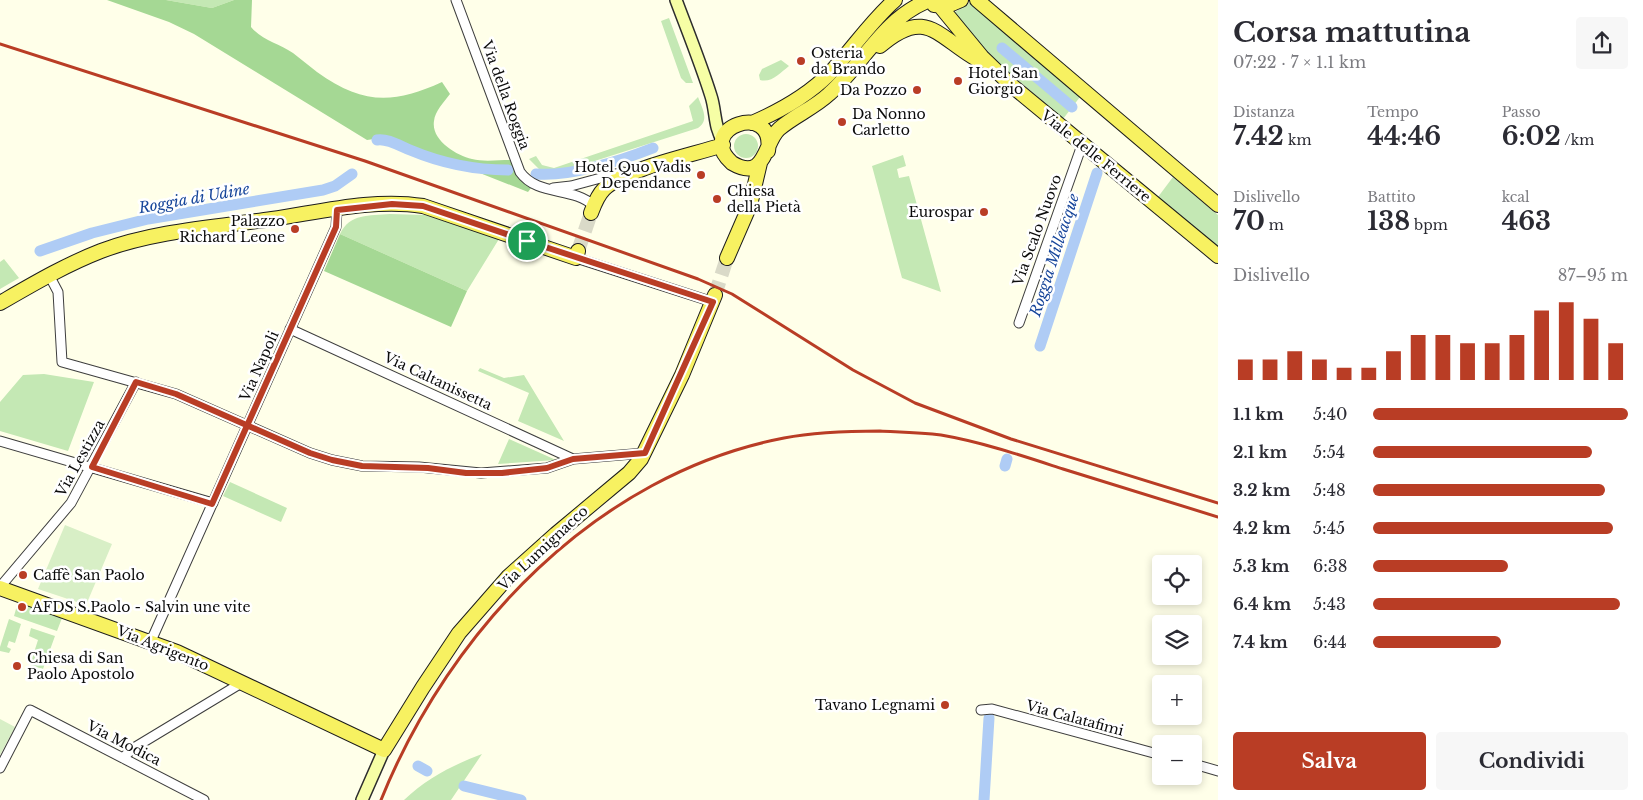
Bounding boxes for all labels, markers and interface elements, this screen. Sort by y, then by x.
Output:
text: Corsa mattutina [1233,15,1471,50]
button: share [1576,17,1628,69]
street label: Via della Roggia [478,37,534,152]
place label: Osteria da Brando [811,44,886,78]
text: 07:22 · 7 × 1.1 km [1233,52,1366,72]
marker: Osteria da Brando [795,55,807,67]
place label: Hotel San Giorgio [968,64,1038,98]
marker: Hotel San Giorgio [952,75,964,87]
place label: Da Pozzo [840,81,907,99]
marker: Da Pozzo [911,84,923,96]
text: Distanza [1233,103,1295,121]
text: Tempo [1367,103,1419,121]
text: Passo [1502,103,1541,121]
place label: Da Nonno Carletto [852,105,926,139]
street label: Viale delle Ferriere [1037,106,1155,206]
marker: Da Nonno Carletto [836,116,848,128]
text: 7.42 [1233,121,1284,152]
text: 44:46 [1367,121,1441,152]
text: 6:02 [1502,121,1561,152]
text: km [1284,131,1312,149]
text: /km [1561,131,1594,149]
place label: Hotel Quo Vadis Dependance [574,158,691,192]
marker: Hotel Quo Vadis Dependance [695,169,707,181]
street label: Via Scalo Nuovo [1008,172,1065,289]
water label: Roggia di Udine [136,179,251,217]
place label: Chiesa della Pietà [727,182,801,216]
text: Dislivello [1233,188,1300,206]
text: Battito [1367,188,1416,206]
text: kcal [1502,188,1530,206]
water label: Roggia Milleacque [1025,191,1083,320]
marker: Chiesa della Pietà [711,193,723,205]
place label: Eurospar [908,203,974,221]
marker: Eurospar [978,206,990,218]
text: 70 [1233,206,1265,237]
text: 138 [1367,206,1410,237]
text: 463 [1502,206,1551,237]
place label: Palazzo Richard Leone [179,212,285,246]
text: m [1265,216,1284,234]
text: bpm [1410,216,1448,234]
pin [506,220,548,262]
marker: Palazzo Richard Leone [289,223,301,235]
icon: arrive [513,227,541,255]
text: Dislivello [1233,265,1310,285]
text: 87–95 m [1558,265,1628,285]
street label: Via Napoli [235,328,283,405]
street label: Via Caltanissetta [380,348,495,414]
text: 1.1 km [1233,404,1284,424]
text: 5:40 [1313,404,1347,424]
street label: Via Lestizza [51,416,109,501]
text: 2.1 km [1233,442,1287,462]
text: 5:54 [1313,442,1345,462]
text: 3.2 km [1233,480,1290,500]
text: 5:48 [1313,480,1346,500]
street label: Via Lumignacco [494,502,592,595]
text: 4.2 km [1233,518,1291,538]
text: 5:45 [1313,518,1345,538]
map controls [1152,555,1202,785]
button: locate [1152,555,1202,605]
text: 5.3 km [1233,556,1289,576]
text: 6:38 [1313,556,1347,576]
place label: Caffè San Paolo [33,566,145,584]
marker: Caffè San Paolo [17,569,29,581]
text: 6.4 km [1233,594,1291,614]
text: 5:43 [1313,594,1346,614]
place label: AFDS S.Paolo - Salvin une vite [31,598,250,616]
marker: AFDS S.Paolo - Salvin une vite [16,601,28,613]
button: layers [1152,615,1202,665]
street label: Via Agrigento [113,621,212,675]
text: 7.4 km [1233,632,1288,652]
text: 6:44 [1313,632,1347,652]
place label: Chiesa di San Paolo Apostolo [27,649,135,683]
marker: Chiesa di San Paolo Apostolo [11,660,23,672]
button: + [1152,675,1202,725]
place label: Tavano Legnami [815,696,935,714]
street label: Via Calatafimi [1023,696,1126,740]
marker: Tavano Legnami [939,699,951,711]
street label: Via Modica [83,716,164,769]
button: Salva [1233,732,1426,790]
button: Condividi [1436,732,1628,790]
button: − [1152,735,1202,785]

